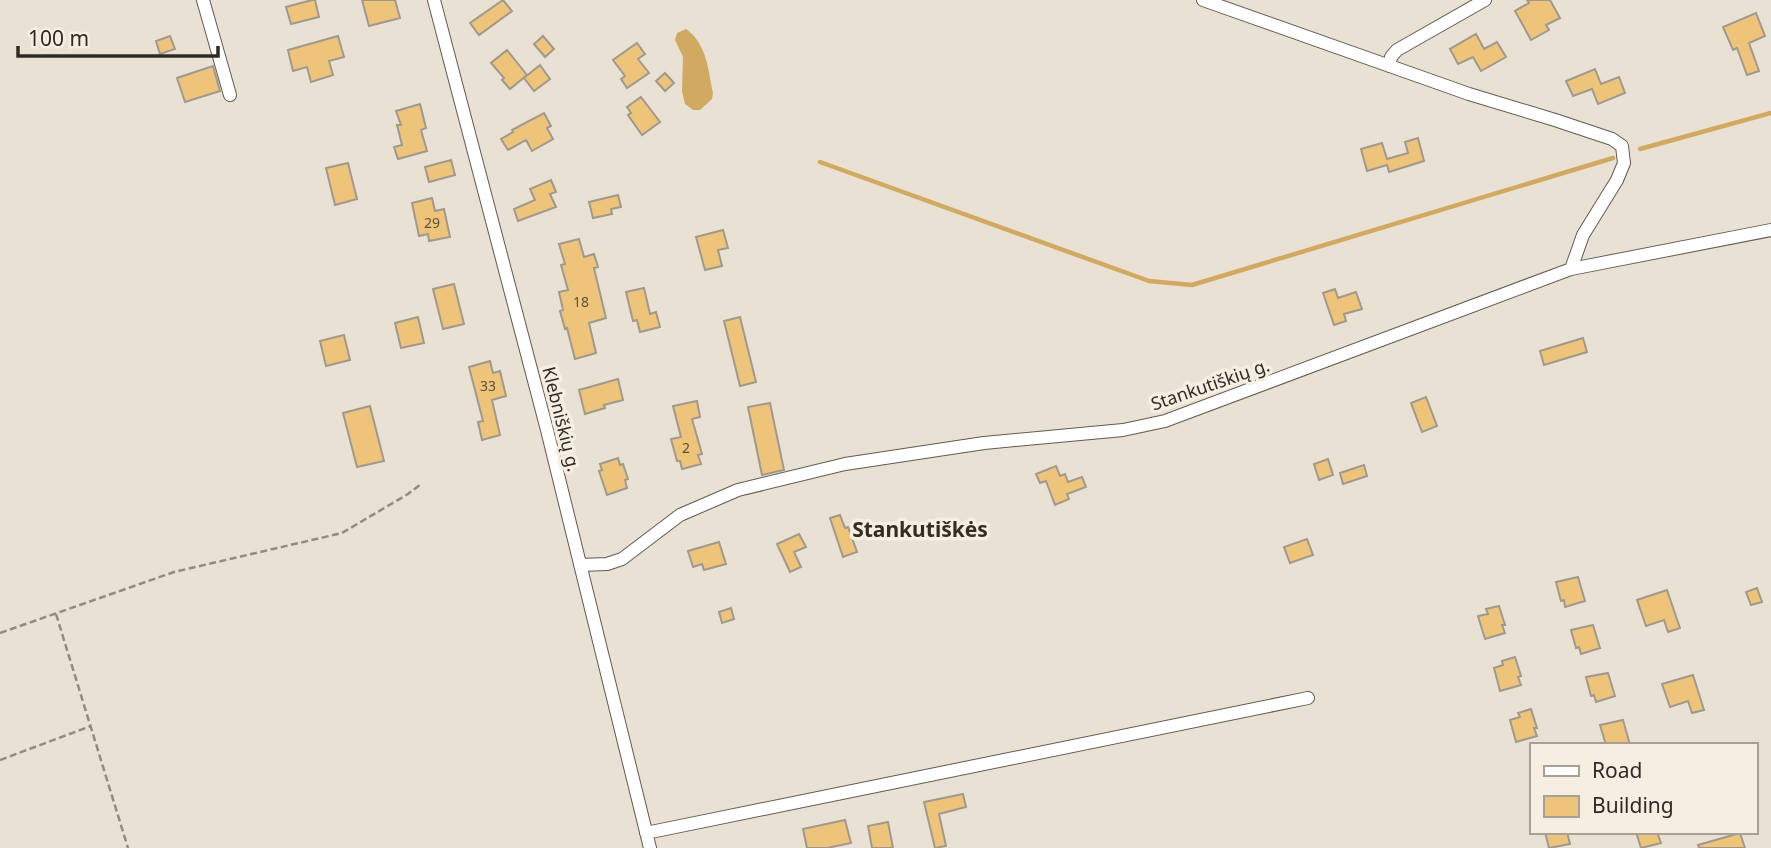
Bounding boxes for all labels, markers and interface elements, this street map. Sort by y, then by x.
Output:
scale bar [18,14,217,58]
text: 100 m [28,24,89,52]
house number: 29 [424,213,440,232]
house number: 18 [573,292,589,311]
street label: Stankutiškių g. [1147,352,1273,416]
street label: Klebniškių g. [537,364,587,474]
house number: 33 [480,376,496,395]
house number: 2 [682,438,690,457]
district label: Stankutiškės [852,515,988,543]
legend [1530,743,1757,834]
text: Road [1592,756,1642,784]
text: Building [1592,791,1674,819]

